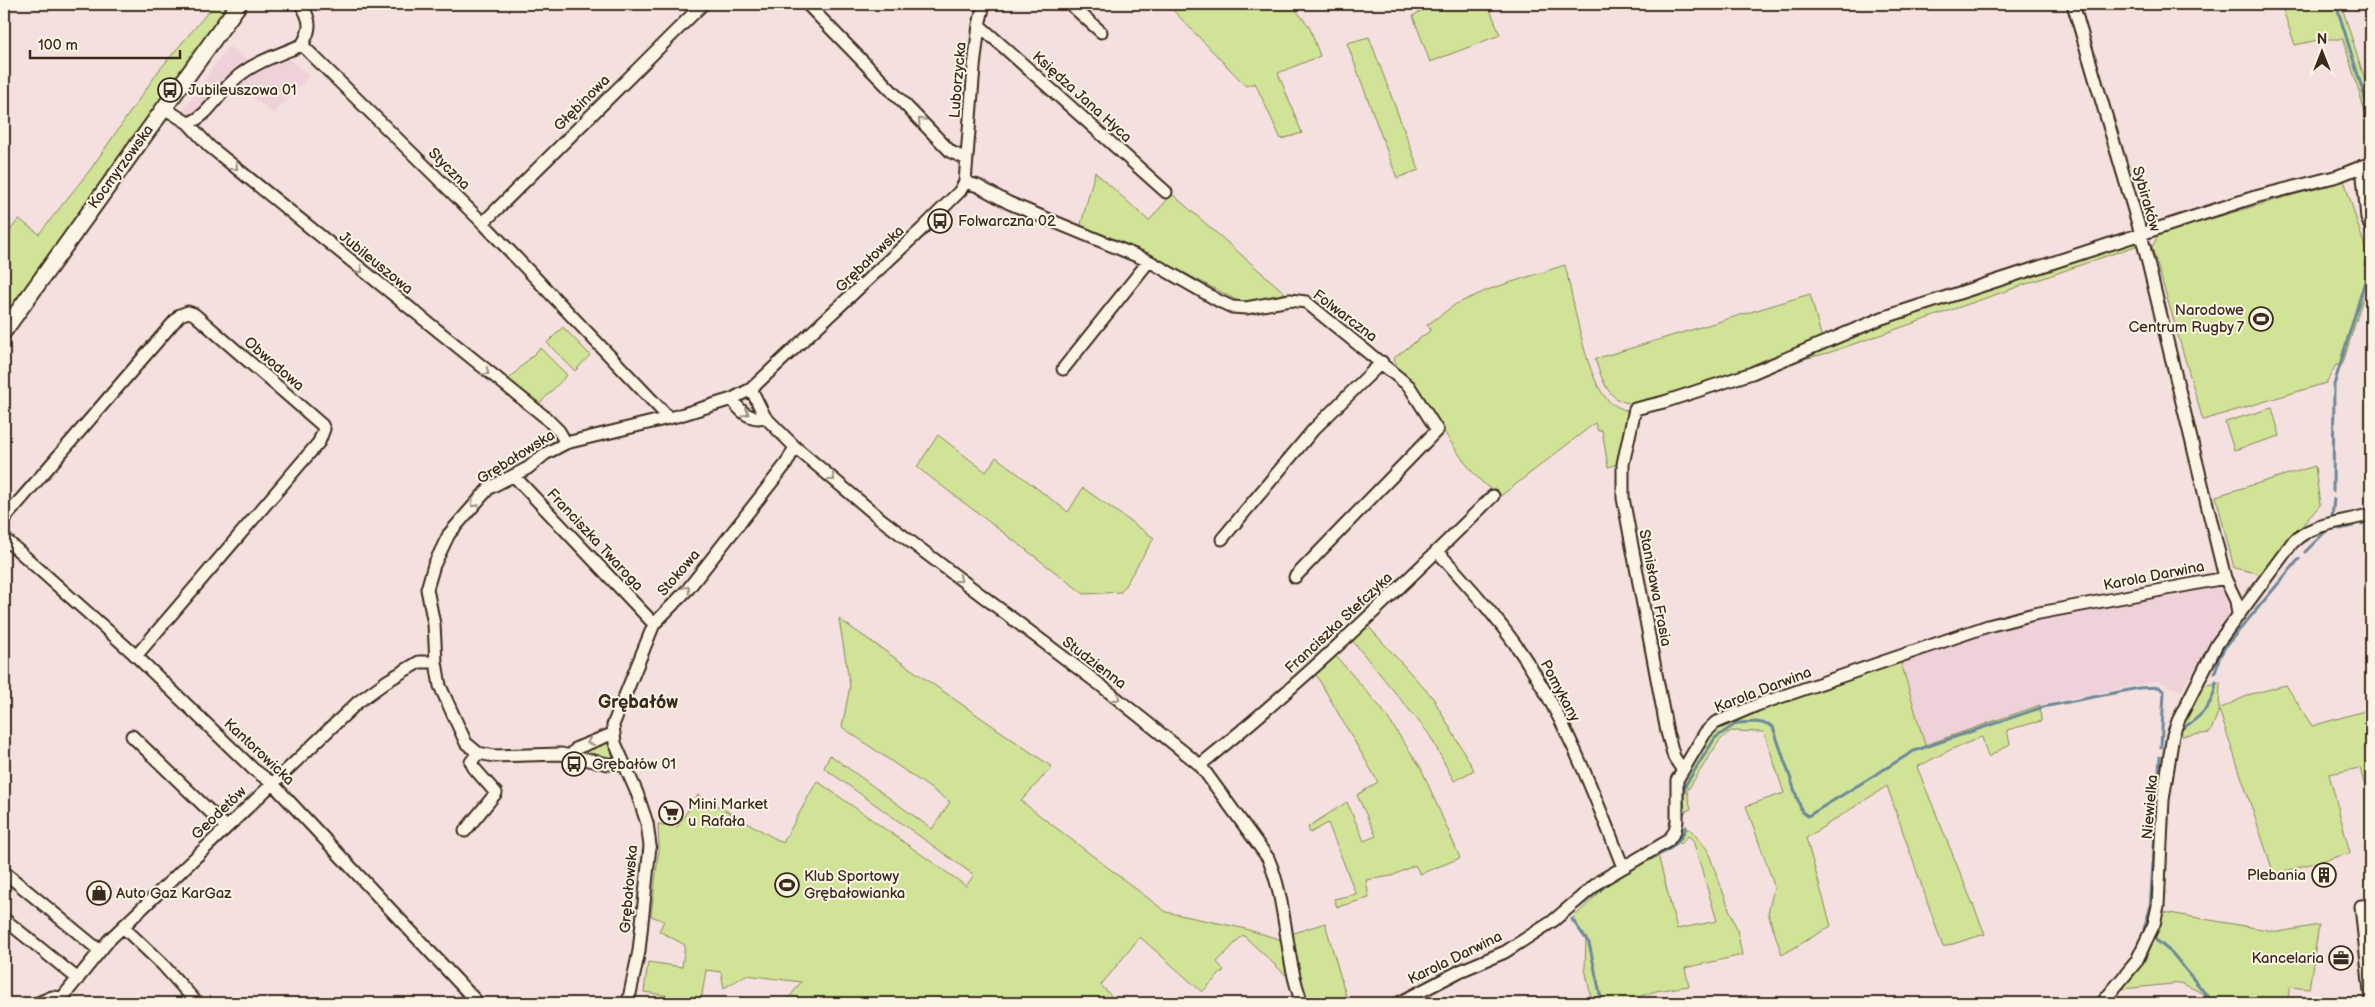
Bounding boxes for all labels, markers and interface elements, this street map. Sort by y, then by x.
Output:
scale bar [30,28,180,60]
north arrow [2298,28,2348,78]
text: N [2317,31,2327,48]
text: 100 m [38,36,78,55]
street label: Luborzycka [945,41,971,119]
street label: Księdza Jana Hyca [1028,47,1136,147]
street label: Głębinowa [550,71,614,135]
bus stop icon: Jubileuszowa 01 [157,77,183,103]
place label: Jubileuszowa 01 [188,81,297,100]
one-way arrow [918,117,927,126]
street label: Kocmyrzowska [84,121,158,213]
street label: Styczna [424,144,474,194]
one-way arrow [229,161,238,170]
street label: Sybiraków [2128,164,2164,234]
bus stop icon: Folwarczna 02 [927,208,953,234]
place label: Folwarczna 02 [958,212,1056,231]
street label: Grębałowska [832,221,908,297]
street label: Jubileuszowa [335,227,417,299]
one-way arrow [355,264,364,273]
street label: Folwarczna [1309,286,1381,346]
place label: Narodowe Centrum Rugby 7 [2128,301,2245,337]
sports icon: Narodowe Centrum Rugby 7 [2248,306,2274,332]
street label: Obwodowa [240,333,308,395]
one-way arrow [481,367,490,376]
one-way arrow [740,407,749,417]
street label: Grębałowska [474,426,558,488]
one-way arrow [827,472,836,481]
street label: Franciszka Twaroga [543,485,647,595]
one-way arrow [471,498,480,507]
street label: Stanisława Frasia [1634,528,1676,648]
street label: Stokowa [654,546,704,600]
street label: Karola Darwina [2102,557,2206,595]
street label: Franciszka Stefczyka [1281,568,1397,678]
one-way arrow [953,574,962,582]
one-way arrow [681,585,690,594]
street label: Studzienna [1058,633,1130,693]
street label: Pomykany [1536,657,1584,725]
street label: Karola Darwina [1712,663,1814,717]
district label: Grębałów [598,692,678,713]
one-way arrow [1111,693,1120,701]
street label: Kantorowicka [220,714,298,790]
one-way arrow [586,736,595,746]
bus stop icon: Grębałów 01 [561,751,587,777]
place label: Grębałów 01 [592,755,676,774]
street label: Niewielka [2138,774,2162,840]
street label: Geodetów [188,782,250,844]
place label: Mini Market u Rafała [688,795,768,831]
supermarket icon: Mini Market u Rafała [658,800,684,826]
street label: Grębałowska [616,844,642,934]
building icon: Plebania [2311,862,2337,888]
place label: Plebania [2247,866,2306,885]
place label: Klub Sportowy Grębałowianka [804,867,905,903]
sports icon: Klub Sportowy Grębałowianka [774,872,800,898]
shop icon: Auto Gaz KarGaz [86,880,112,906]
place label: Auto Gaz KarGaz [116,884,232,903]
street label: Karola Darwina [1405,927,1505,989]
office icon: Kancelaria [2328,945,2354,971]
place label: Kancelaria [2252,949,2324,968]

